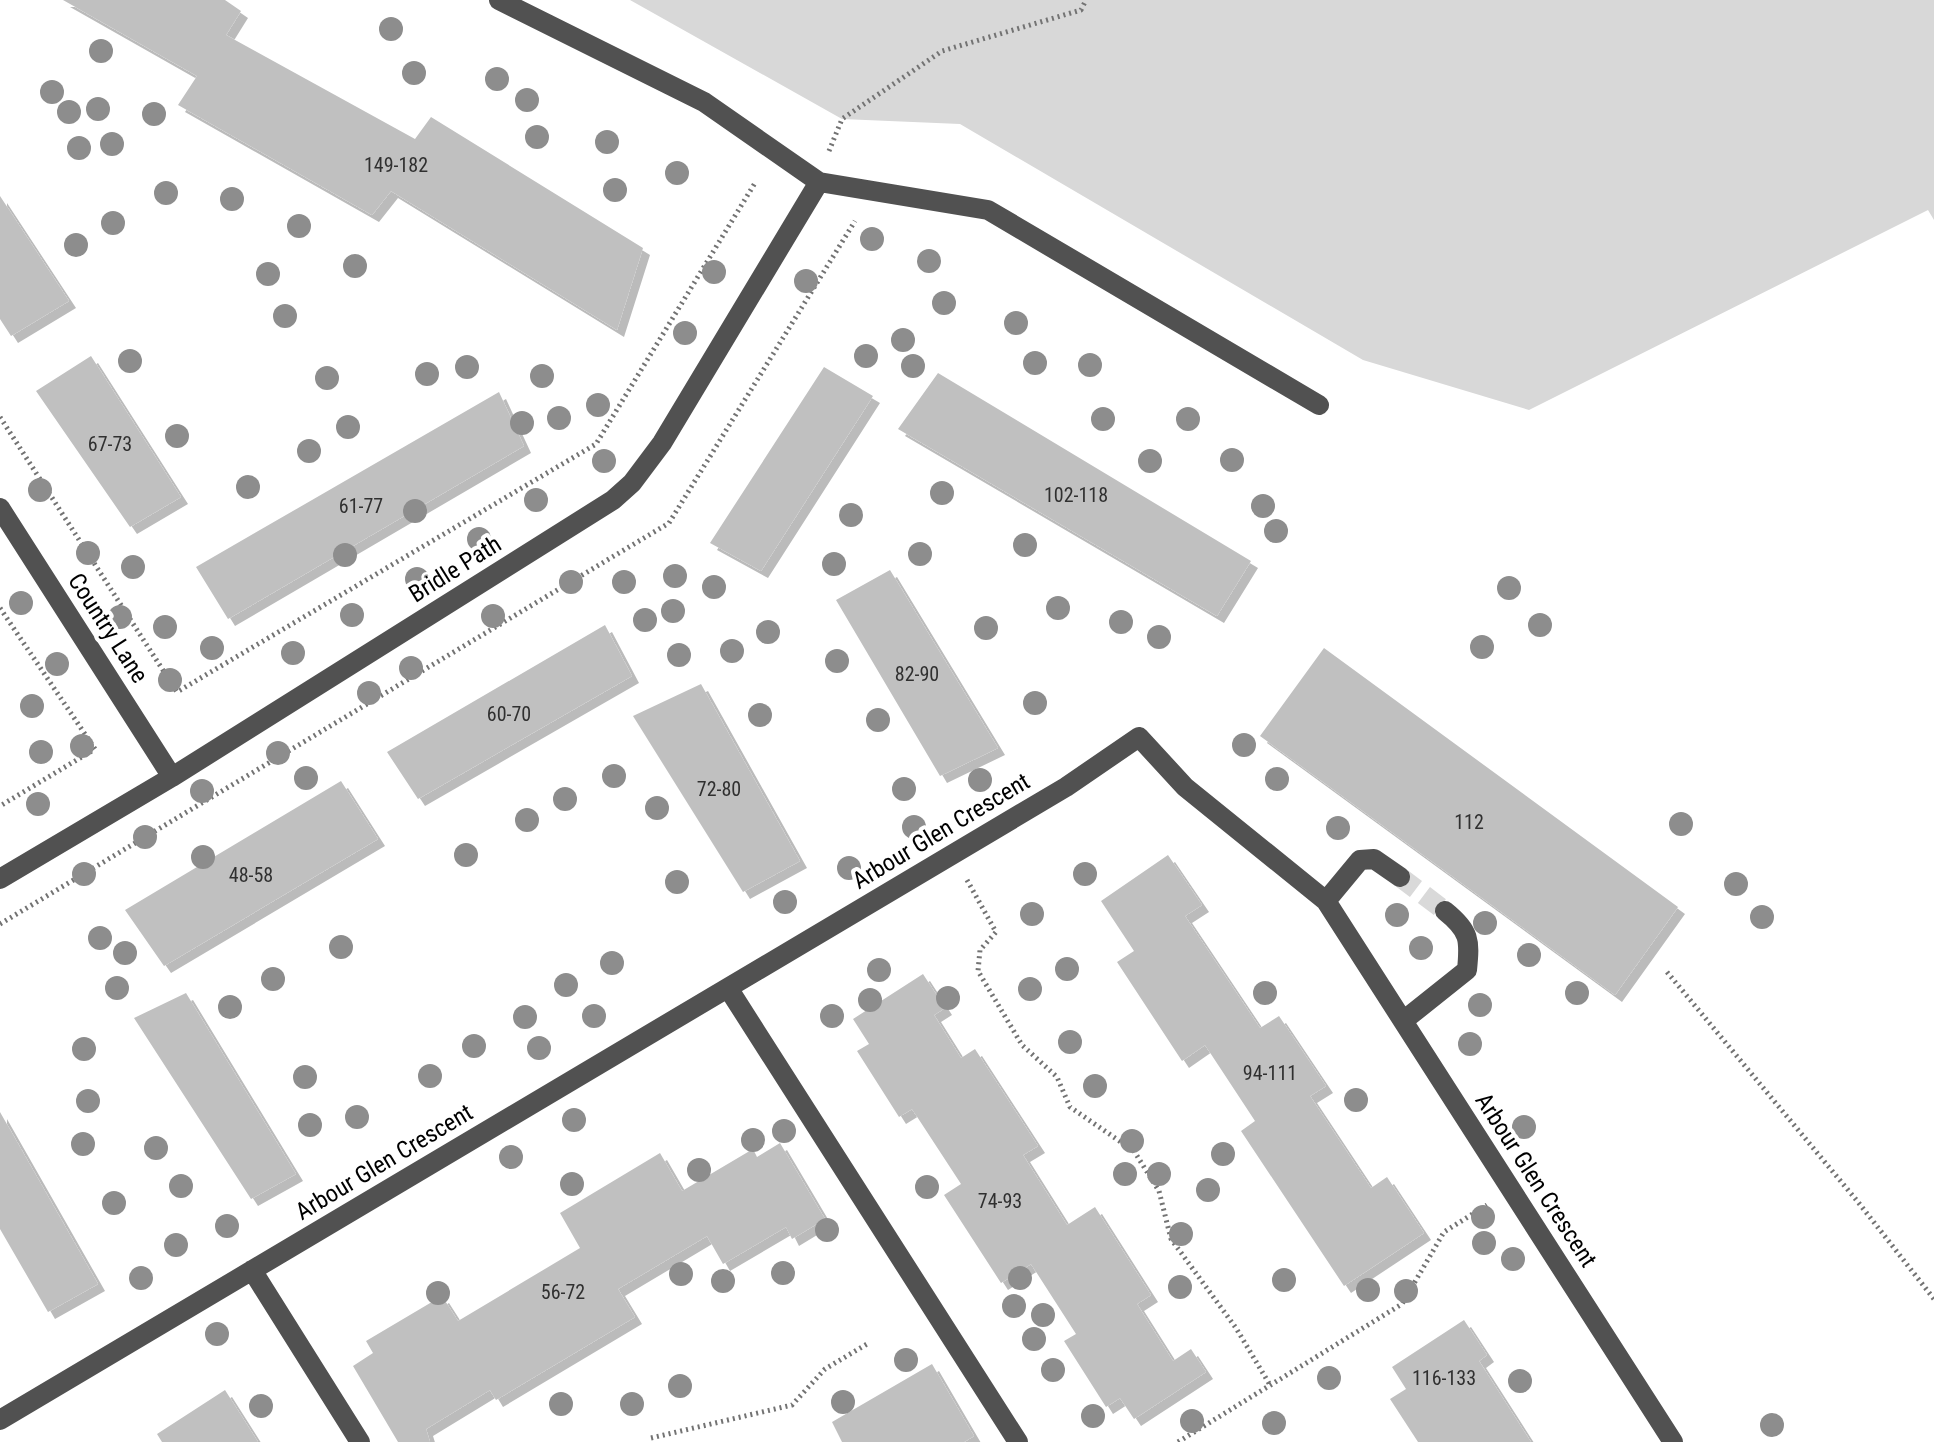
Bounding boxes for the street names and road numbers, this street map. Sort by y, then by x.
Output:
street label: Bridle Path [404,530,506,608]
street label: Country Lane [62,568,154,688]
street label: Arbour Glen Crescent [847,767,1035,895]
street label: Arbour Glen Crescent [1469,1088,1603,1272]
street label: Arbour Glen Crescent [290,1098,478,1226]

